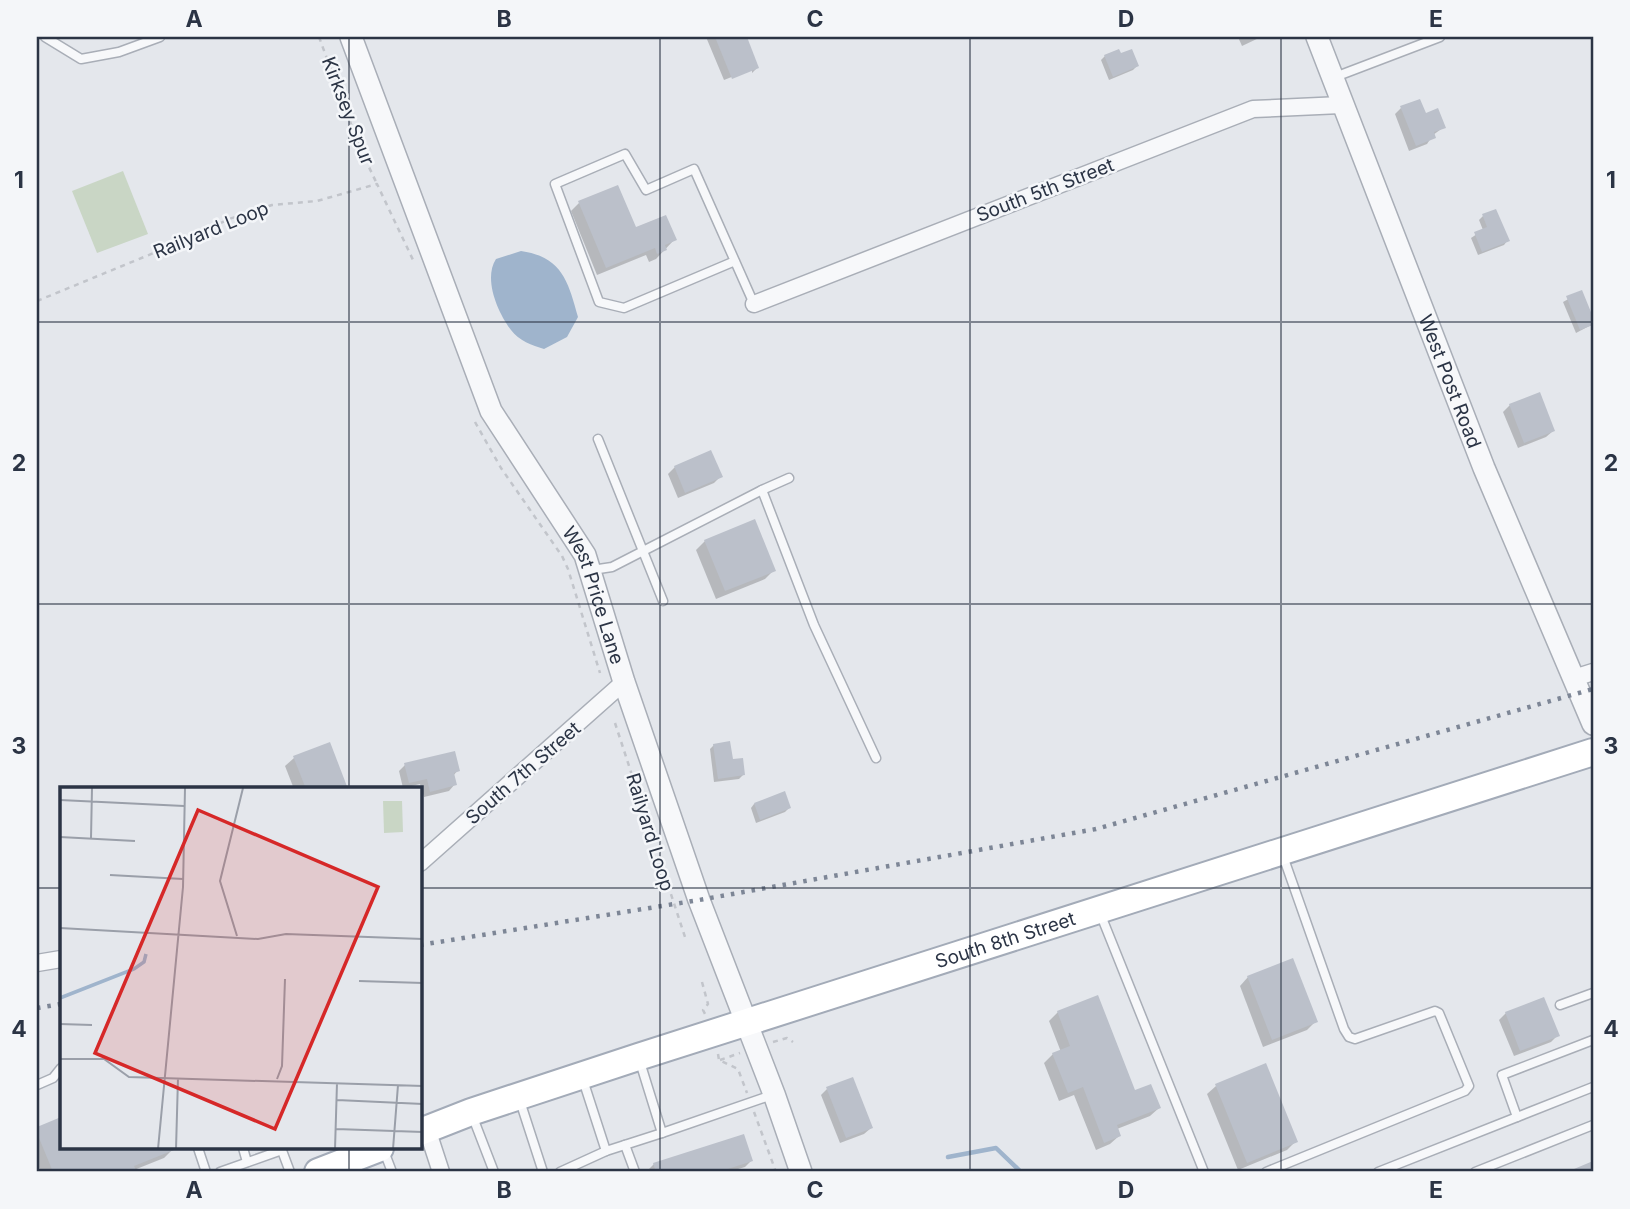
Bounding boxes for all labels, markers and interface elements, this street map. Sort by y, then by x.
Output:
text: A [185,5,203,33]
text: B [496,5,512,33]
text: C [806,5,824,33]
text: D [1118,5,1134,33]
text: E [1429,5,1443,33]
street label: Kirksey Spur [317,53,379,169]
street label: South 5th Street [973,153,1117,227]
text: 1 [14,166,24,194]
text: 1 [1606,166,1616,194]
street label: Railyard Loop [150,196,272,264]
street label: West Post Road [1414,311,1487,451]
text: 2 [12,449,26,477]
text: 2 [1604,449,1618,477]
street label: West Price Lane [558,522,629,667]
street label: South 7th Street [461,717,585,829]
text: 3 [12,732,26,760]
text: 3 [1604,732,1618,760]
street label: Railyard Loop [621,770,679,894]
inset map [60,787,422,1150]
street label: South 8th Street [932,907,1078,973]
text: 4 [11,1015,27,1043]
text: 4 [1603,1015,1619,1043]
text: A [185,1176,203,1204]
text: B [496,1176,512,1204]
text: C [806,1176,824,1204]
text: D [1118,1176,1134,1204]
text: E [1429,1176,1443,1204]

